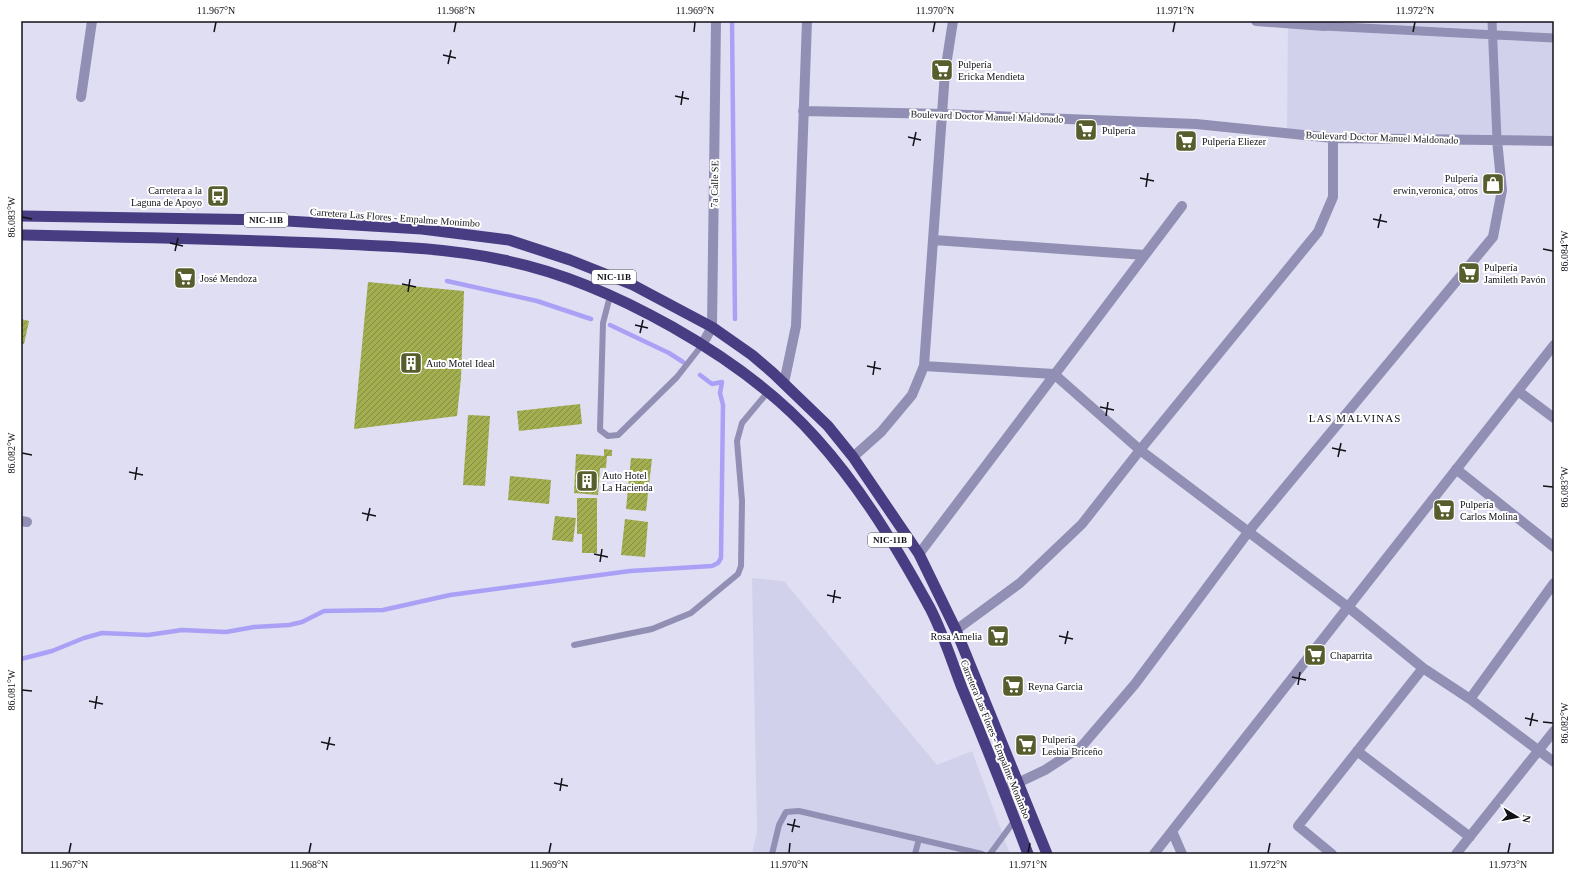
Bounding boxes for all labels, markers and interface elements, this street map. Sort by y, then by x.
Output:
text: 11.967°N [197,5,235,16]
text: 11.968°N [437,5,475,16]
text: 11.969°N [676,5,714,16]
text: 11.970°N [916,5,954,16]
text: 11.971°N [1156,5,1194,16]
text: 11.972°N [1396,5,1434,16]
supermarket icon: Pulpería Ericka Mendieta [929,57,955,83]
place label: Pulpería Ericka Mendieta [958,59,1025,82]
street label: Boulevard Doctor Manuel Maldonado [910,108,1064,125]
supermarket icon: Pulpería [1073,117,1099,143]
place label: Pulpería [1102,125,1136,136]
supermarket icon: Pulpería Eliezer [1173,128,1199,154]
street label: Boulevard Doctor Manuel Maldonado [1305,129,1459,146]
place label: Pulpería Eliezer [1202,136,1267,147]
street label: 7a Calle SE [709,160,720,208]
shop icon: Pulpería erwin,veronica, otros [1480,171,1506,197]
place label: Pulpería erwin,veronica, otros [1393,173,1479,196]
bus stop icon: Carretera a la Laguna de Apoyo [205,183,231,209]
place label: Carretera a la Laguna de Apoyo [131,185,203,208]
text: 86.083°W [6,196,17,237]
street label: Carretera Las Flores - Empalme Monimbo [310,206,480,229]
road number: NIC-11B [244,213,288,227]
text: 86.084°W [1559,230,1570,271]
supermarket icon: Pulpería Jamileth Pavón [1456,260,1482,286]
place label: Pulpería Jamileth Pavón [1484,262,1545,285]
supermarket icon: José Mendoza [172,265,198,291]
road number: NIC-11B [592,270,636,284]
place label: José Mendoza [200,273,257,284]
building icon: Auto Motel Ideal [398,350,424,376]
place label: Auto Motel Ideal [426,358,495,369]
district label: LAS MALVINAS [1309,412,1401,424]
text: 86.082°W [6,432,17,473]
text: 86.083°W [1559,466,1570,507]
building icon: Auto Hotel La Hacienda [574,468,600,494]
place label: Auto Hotel La Hacienda [602,470,653,493]
supermarket icon: Pulpería Carlos Molina [1431,497,1457,523]
place label: Pulpería Carlos Molina [1460,499,1518,522]
road number: NIC-11B [868,533,912,547]
supermarket icon: Rosa Amelia [985,623,1011,649]
place label: Rosa Amelia [931,631,983,642]
supermarket icon: Chaparrita [1302,642,1328,668]
place label: Chaparrita [1330,650,1373,661]
street label: Carretera Las Flores - Empalme Monimbo [959,658,1033,820]
text: 86.081°W [6,669,17,710]
supermarket icon: Reyna Garcia [1000,673,1026,699]
place label: Reyna Garcia [1028,681,1083,692]
text: 86.082°W [1559,702,1570,743]
supermarket icon: Pulpería Lesbia Briceño [1013,732,1039,758]
place label: Pulpería Lesbia Briceño [1042,734,1103,757]
north arrow [1497,797,1537,837]
text: N [1520,814,1533,824]
text: 11.967°N [50,859,88,870]
text: 11.968°N [290,859,328,870]
text: 11.969°N [530,859,568,870]
text: 11.970°N [770,859,808,870]
text: 11.971°N [1009,859,1047,870]
text: 11.972°N [1249,859,1287,870]
text: 11.973°N [1489,859,1527,870]

